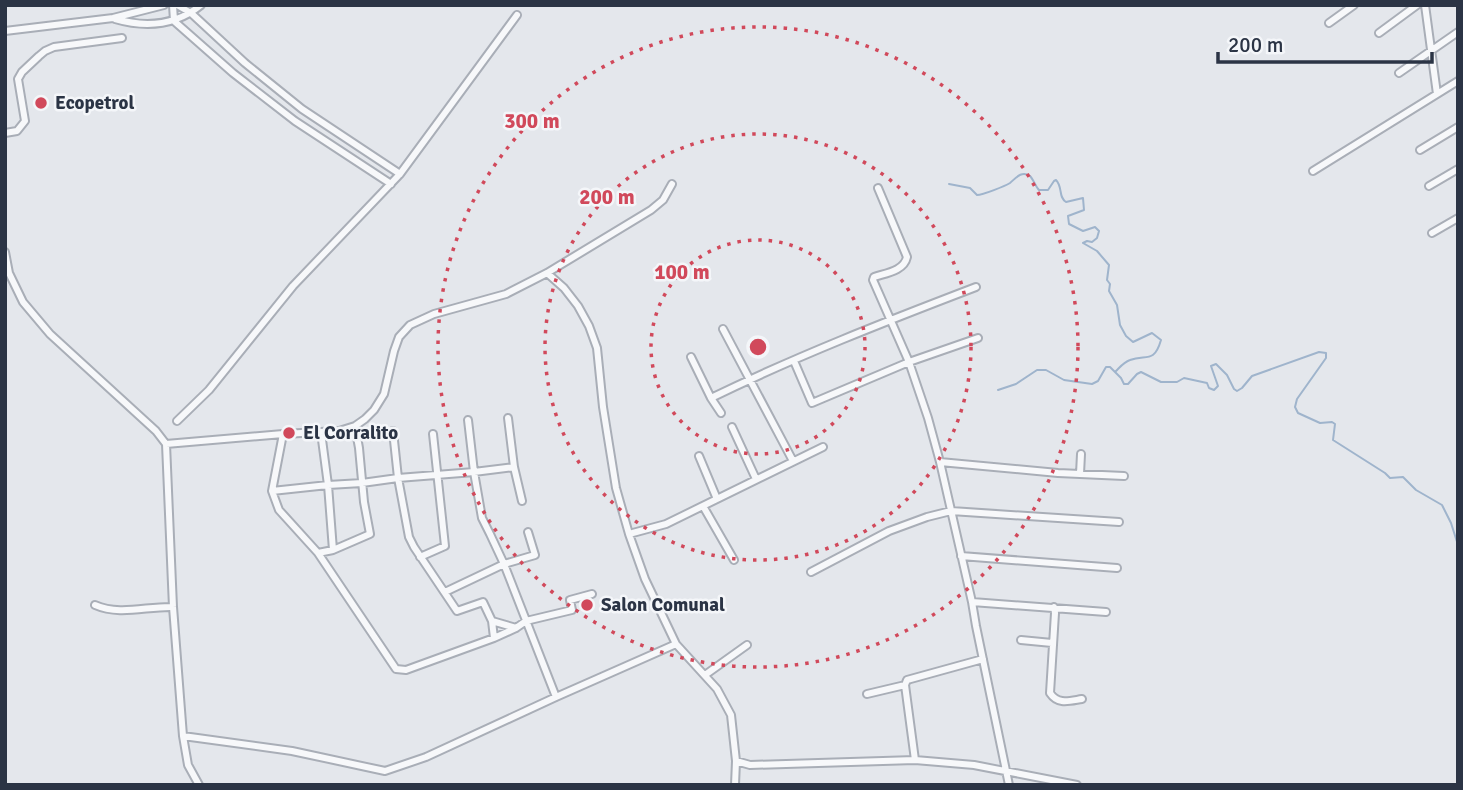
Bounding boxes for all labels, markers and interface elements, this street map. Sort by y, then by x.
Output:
scale bar [1218,21,1432,65]
text: 200 m [1228,32,1283,58]
place label: Ecopetrol [55,91,134,115]
marker: Ecopetrol [33,95,49,111]
text: 300 m [504,108,560,134]
text: 200 m [579,184,635,210]
text: 100 m [654,259,710,285]
centre of rings [746,335,770,359]
place label: El Corralito [303,421,398,445]
marker: El Corralito [281,425,297,441]
place label: Salon Comunal [601,593,725,617]
marker: Salon Comunal [579,597,595,613]

